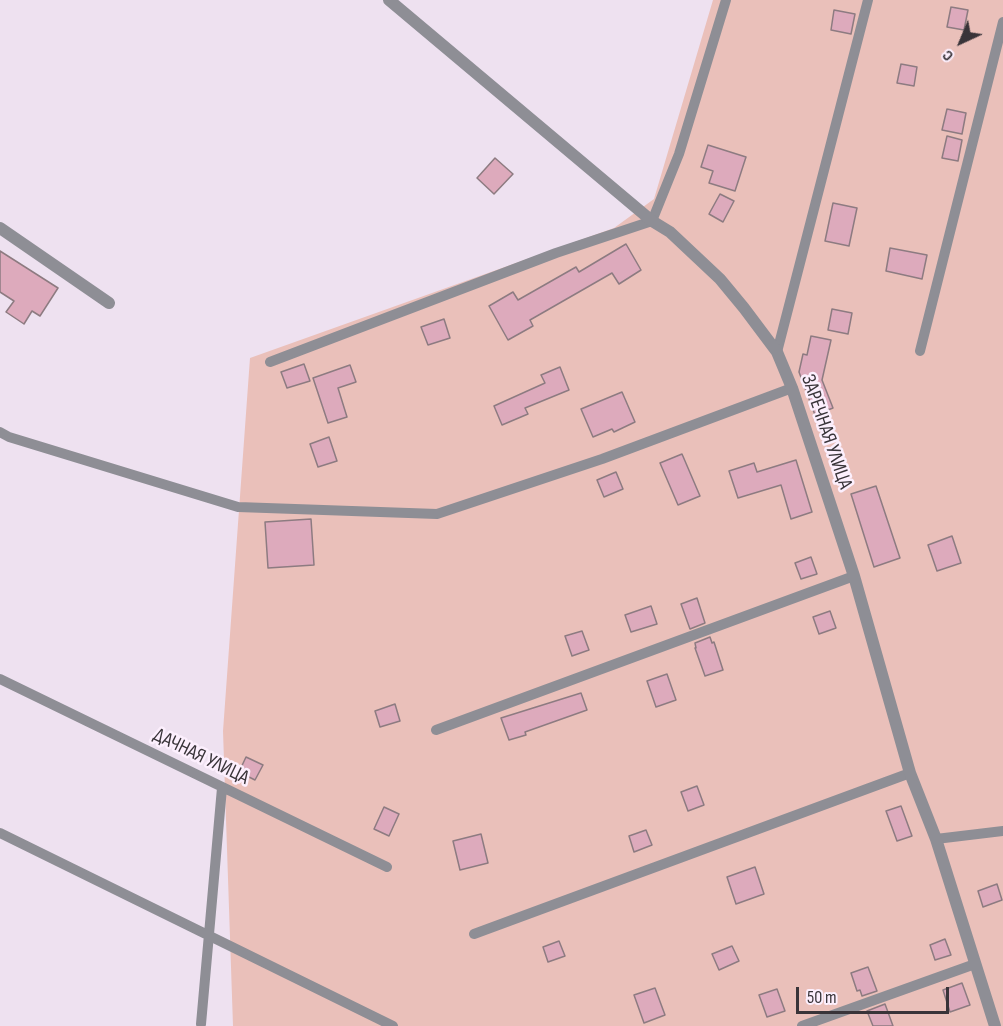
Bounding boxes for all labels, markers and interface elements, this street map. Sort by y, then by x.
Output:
north arrow [931,12,991,72]
text: С [939,46,958,65]
street label: ЗАРЕЧНАЯ УЛИЦА [795,372,857,492]
street label: ДАЧНАЯ УЛИЦА [149,724,253,790]
scale bar [799,975,952,1013]
text: 50 m [807,987,837,1008]

